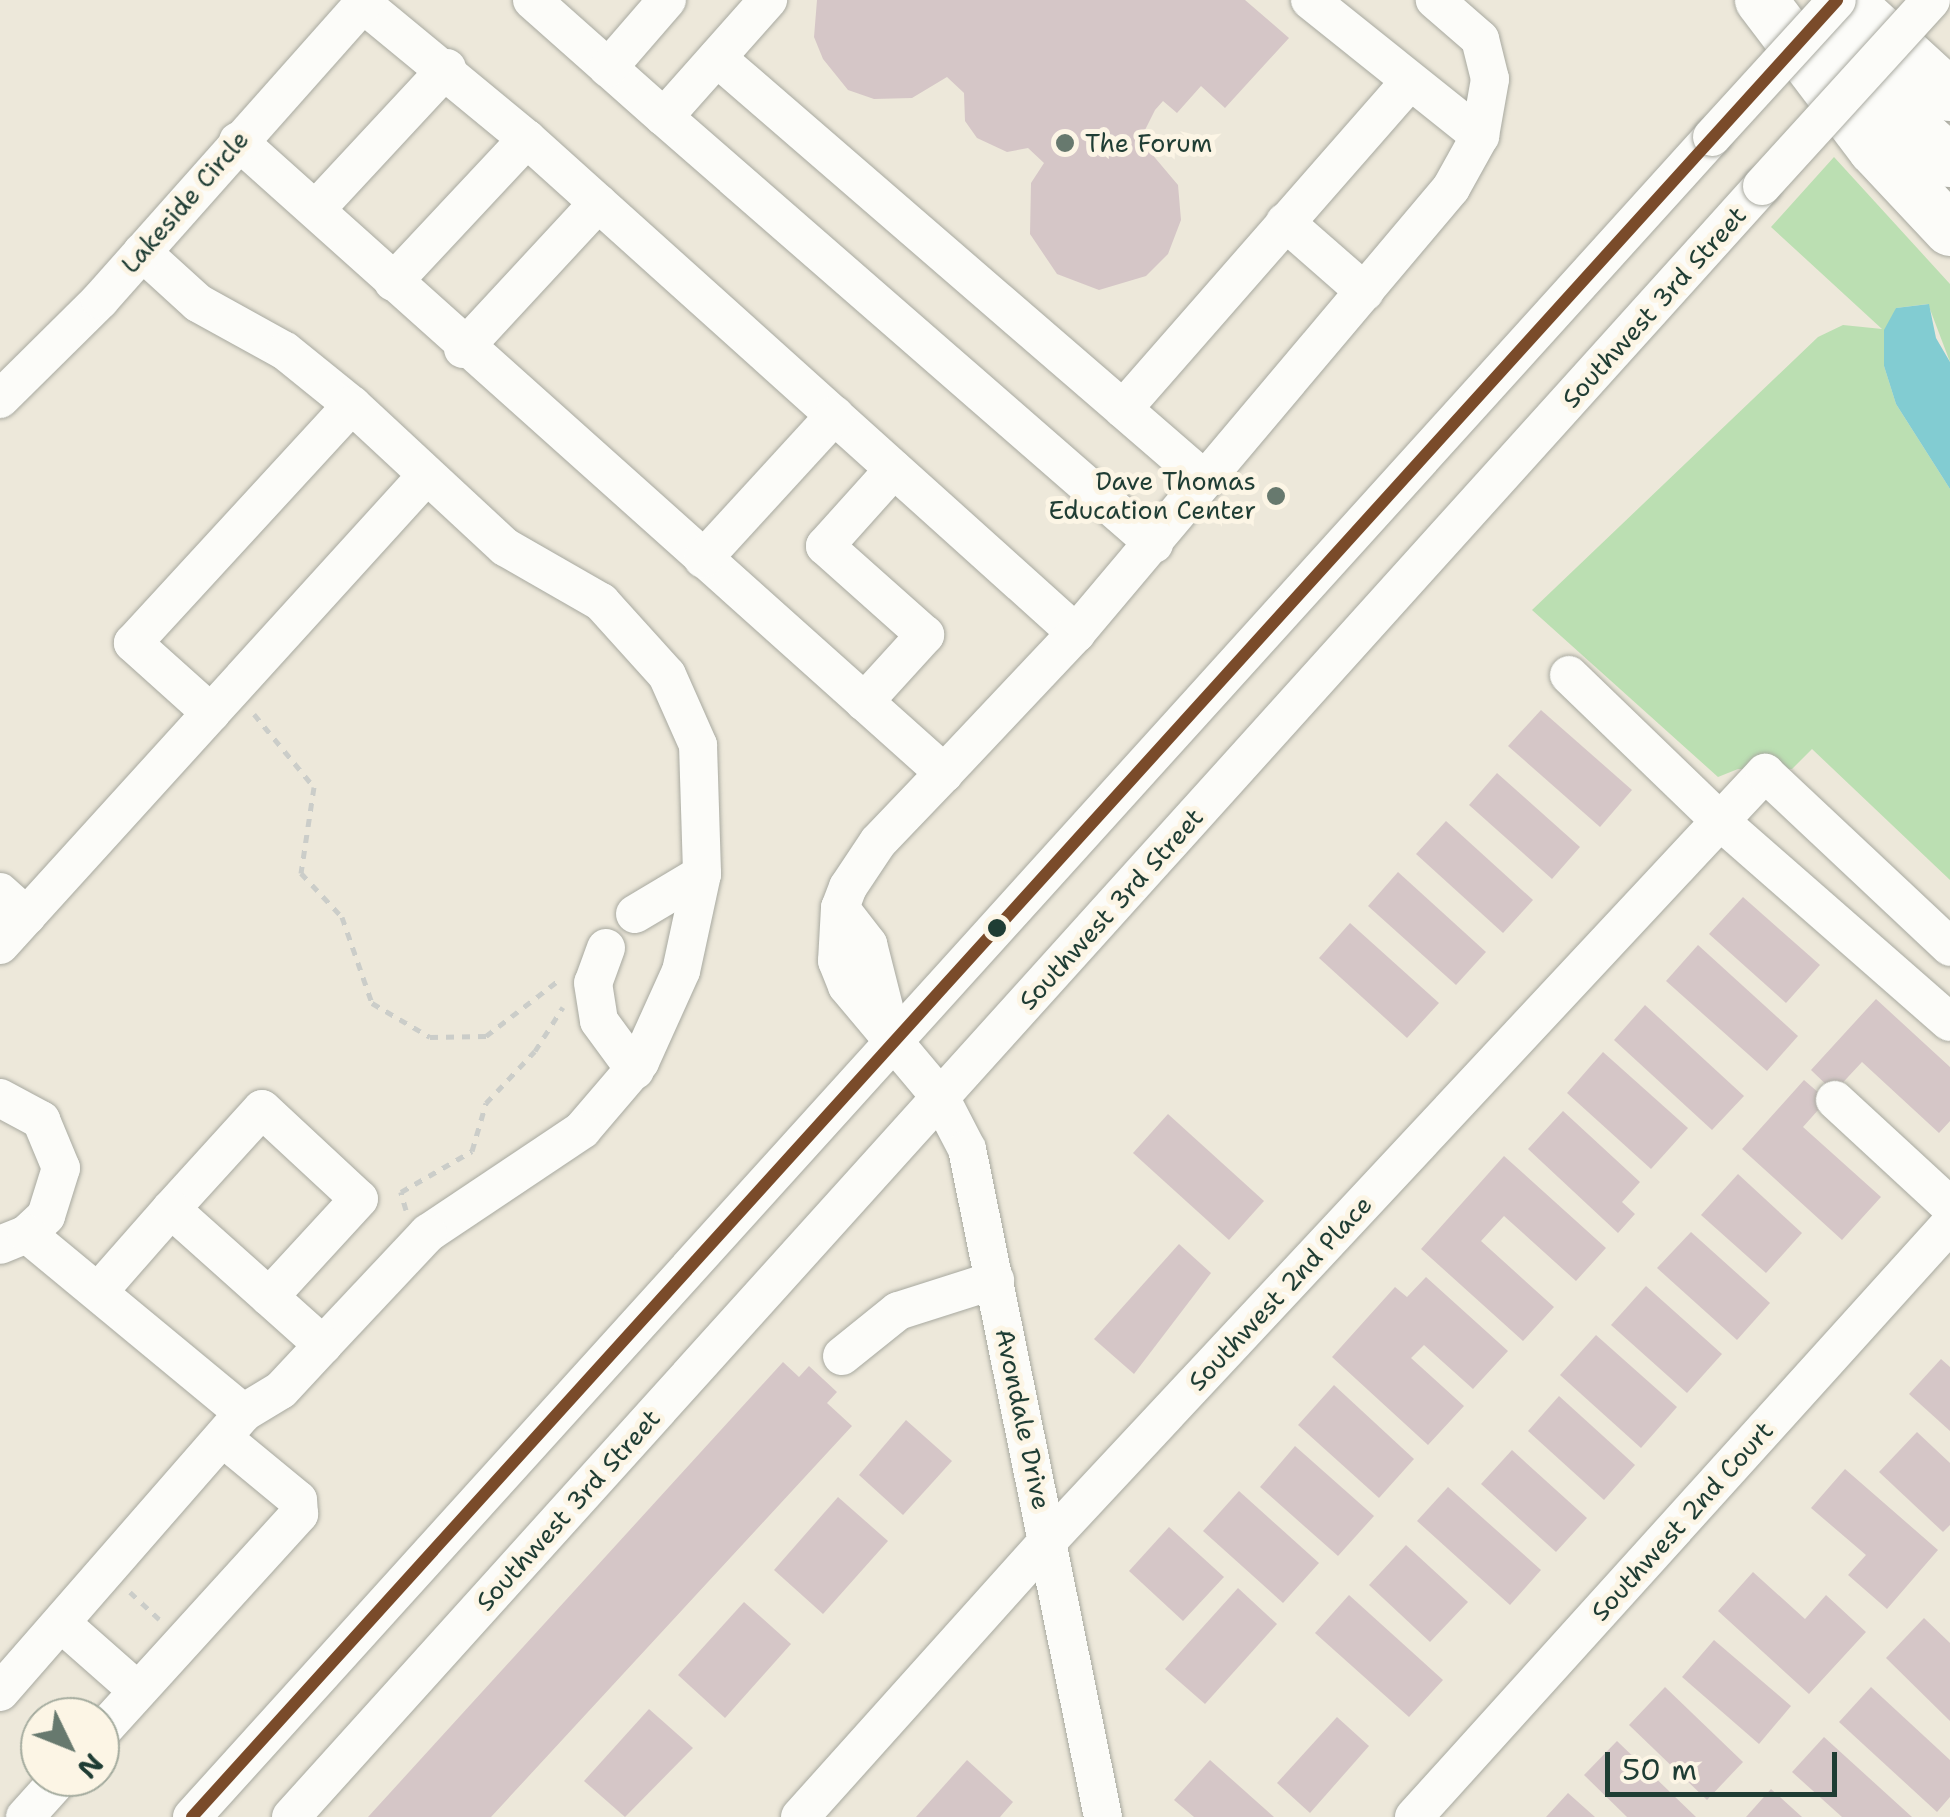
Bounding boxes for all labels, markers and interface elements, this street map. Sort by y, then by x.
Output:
street label: Lakeside Circle [115,125,255,279]
place label: The Forum [1085,128,1212,158]
marker: The Forum [1054,132,1076,154]
street label: Southwest 3rd Street [1556,200,1752,414]
place label: Dave Thomas Education Center [1049,467,1256,526]
marker: Dave Thomas Education Center [1265,485,1287,507]
street label: Southwest 3rd Street [1013,802,1209,1016]
unlabelled marker [987,918,1007,938]
street label: Southwest 2nd Place [1182,1189,1378,1397]
street label: Avondale Drive [989,1326,1057,1512]
street label: Southwest 3rd Street [470,1403,666,1617]
street label: Southwest 2nd Court [1585,1415,1779,1627]
north arrow [20,1697,120,1797]
scale bar [1610,1732,1842,1794]
text: N [69,1745,112,1787]
text: 50 m [1622,1749,1697,1790]

